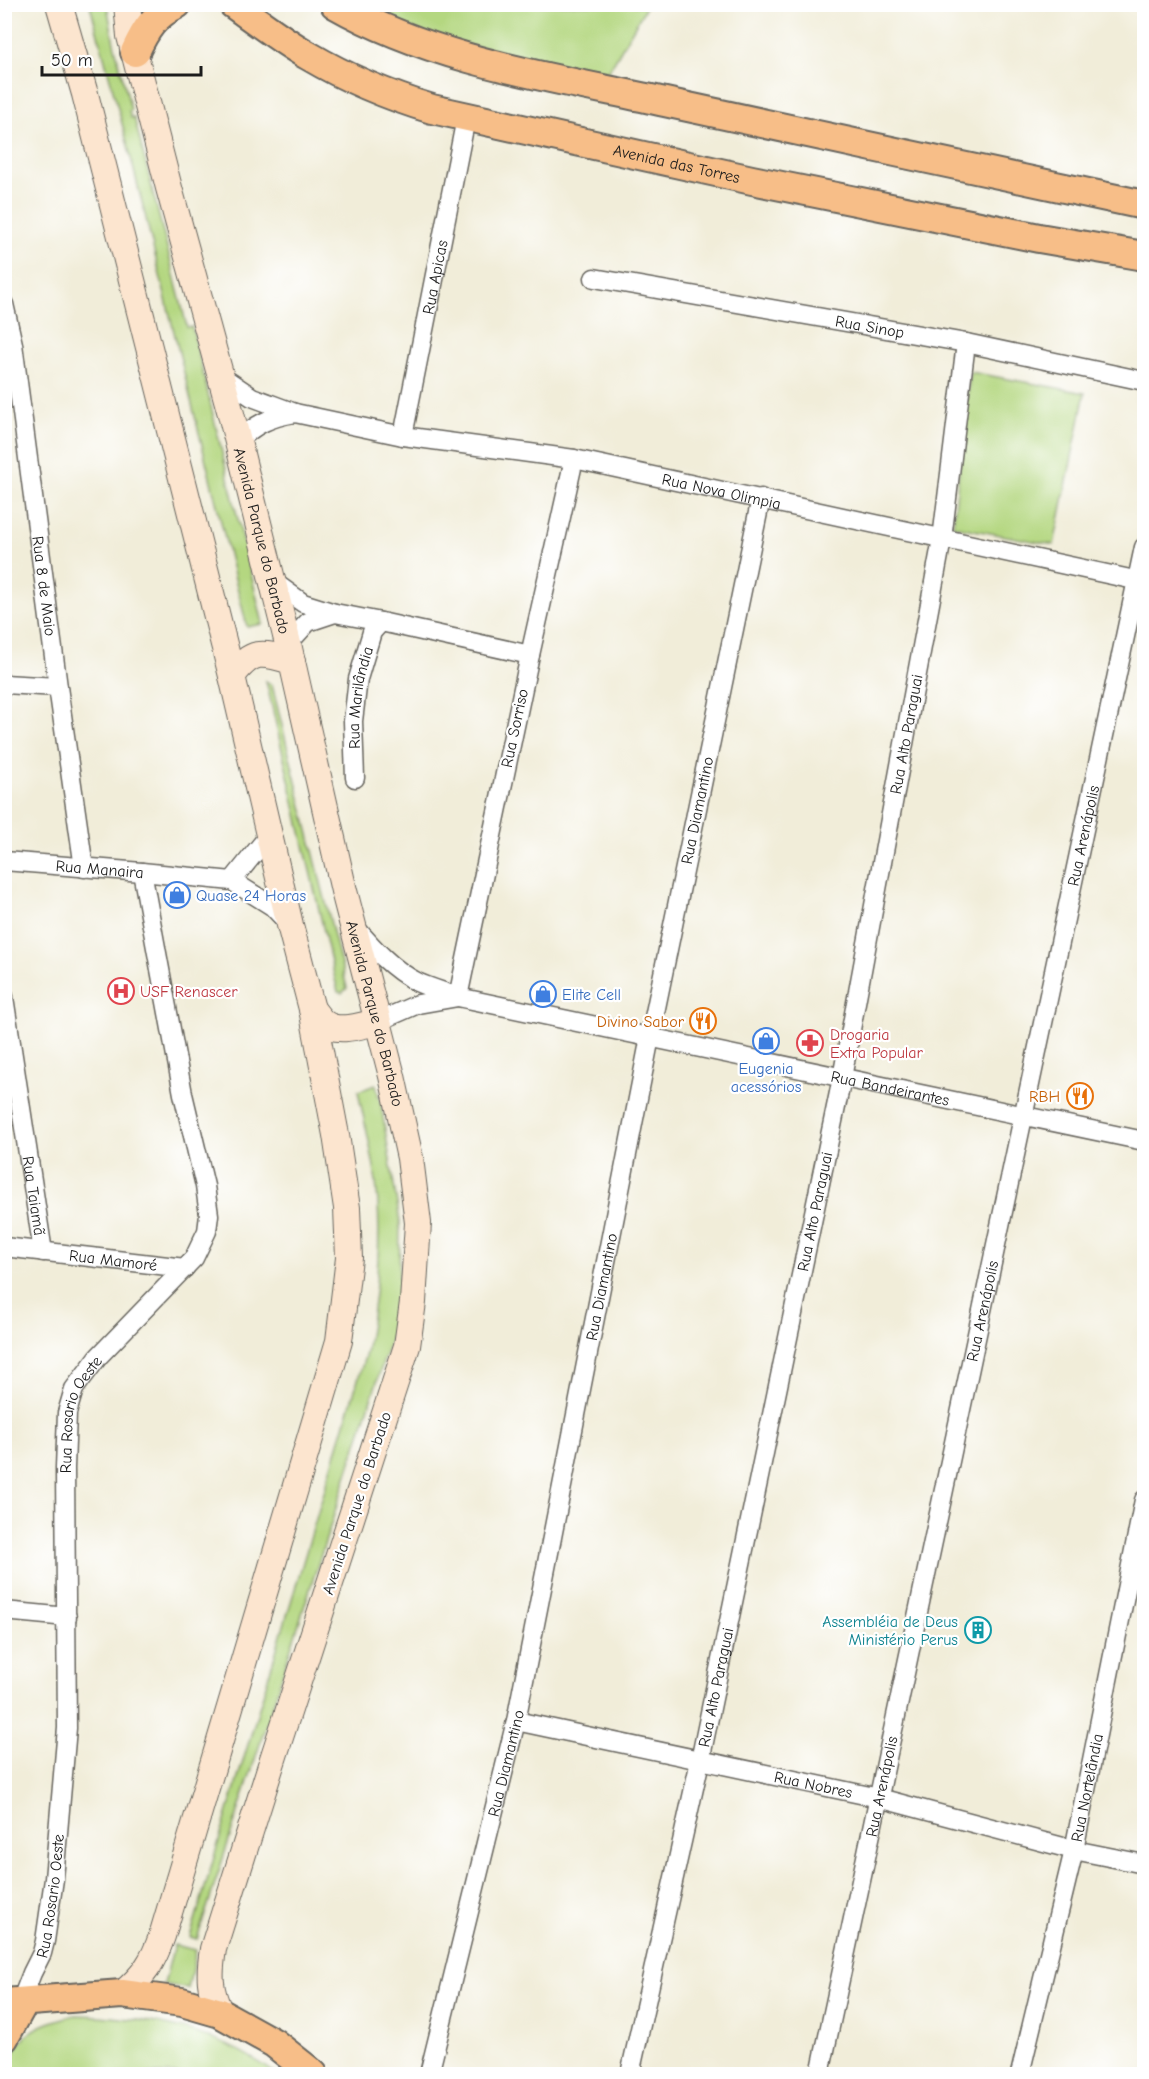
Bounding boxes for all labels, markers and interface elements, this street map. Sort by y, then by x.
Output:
scale bar [42,39,201,77]
text: 50 m [51,50,93,71]
street label: Avenida das Torres [611,141,742,187]
street label: Rua Apicas [419,238,452,316]
street label: Rua Sinop [834,312,906,342]
street label: Avenida Parque do Barbado [230,446,293,636]
street label: Rua Nova Olimpia [660,470,783,513]
street label: Rua 8 de Maio [28,535,59,637]
street label: Rua Marilândia [345,644,377,749]
street label: Rua Alto Paraguai [887,673,927,796]
street label: Rua Sorriso [498,687,532,769]
street label: Rua Diamantino [678,755,717,866]
street label: Rua Arenápolis [1064,783,1103,888]
street label: Rua Manaira [55,857,144,882]
shop icon: Quase 24 Horas [162,880,192,910]
place label: Quase 24 Horas [196,887,306,905]
street label: Avenida Parque do Barbado [342,919,406,1108]
hospital icon: USF Renascer [106,976,136,1006]
shop icon: Elite Cell [528,979,558,1009]
place label: USF Renascer [140,983,238,1001]
place label: Elite Cell [562,986,621,1004]
restaurant icon: Divino Sabor [688,1006,718,1036]
place label: Divino Sabor [597,1013,685,1031]
shop icon: Eugenia acessórios [751,1026,781,1056]
place label: Drogaria Extra Popular [830,1026,924,1062]
pharmacy icon: Drogaria Extra Popular [795,1028,825,1058]
place label: Eugenia acessórios [731,1060,802,1096]
street label: Rua Bandeirantes [829,1068,951,1110]
restaurant icon: RBH [1065,1081,1095,1111]
place label: RBH [1029,1088,1060,1106]
street label: Rua Alto Paraguai [794,1150,836,1273]
street label: Rua Taiamã [18,1155,48,1237]
street label: Rua Diamantino [583,1232,621,1342]
street label: Rua Mamoré [68,1247,158,1275]
street label: Rua Arenápolis [963,1259,1002,1363]
street label: Rua Rosario Oeste [57,1353,106,1473]
street label: Avenida Parque do Barbado [319,1410,395,1597]
place label: Assembléia de Deus Ministério Perus [822,1613,958,1649]
building icon: Assembléia de Deus Ministério Perus [963,1615,993,1645]
street label: Rua Alto Paraguai [695,1626,737,1749]
street label: Rua Diamantino [485,1709,528,1819]
street label: Rua Nortelândia [1068,1732,1107,1843]
street label: Rua Arenápolis [863,1734,902,1839]
street label: Rua Nobres [772,1768,854,1802]
street label: Rua Rosario Oeste [33,1833,68,1960]

